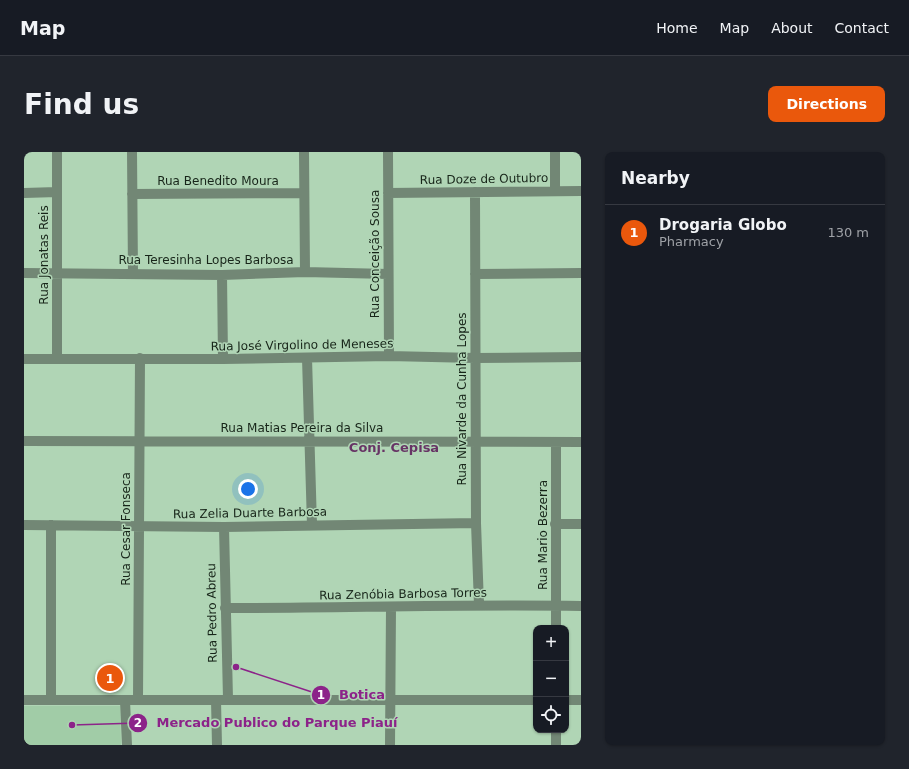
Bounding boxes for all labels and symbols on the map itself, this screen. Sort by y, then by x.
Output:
street label: Rua Doze de Outubro [420,171,548,187]
street label: Rua Benedito Moura [157,174,279,188]
street label: Rua Conceição Sousa [368,190,382,318]
street label: Rua Jonatas Reis [37,205,51,305]
street label: Rua Teresinha Lopes Barbosa [118,253,294,267]
street label: Rua Nivarde da Cunha Lopes [455,312,469,486]
street label: Rua José Virgolino de Meneses [211,336,393,354]
street label: Rua Matias Pereira da Silva [221,421,383,435]
district label: Conj. Cepisa [349,440,439,455]
street label: Rua Cesar Fonseca [119,472,133,586]
your location [238,479,258,499]
street label: Rua Mario Bezerra [536,480,550,590]
street label: Rua Zelia Duarte Barbosa [173,505,327,521]
street label: Rua Pedro Abreu [204,563,220,663]
street label: Rua Zenóbia Barbosa Torres [319,586,487,602]
pin: 1 [97,663,123,693]
callout: Botica [311,682,393,707]
text: Botica [339,687,385,702]
text: 1 [317,688,325,702]
callout: Mercado Publico do Parque Piauí [128,710,405,735]
text: Mercado Publico do Parque Piauí [156,715,399,730]
text: 2 [134,716,142,730]

